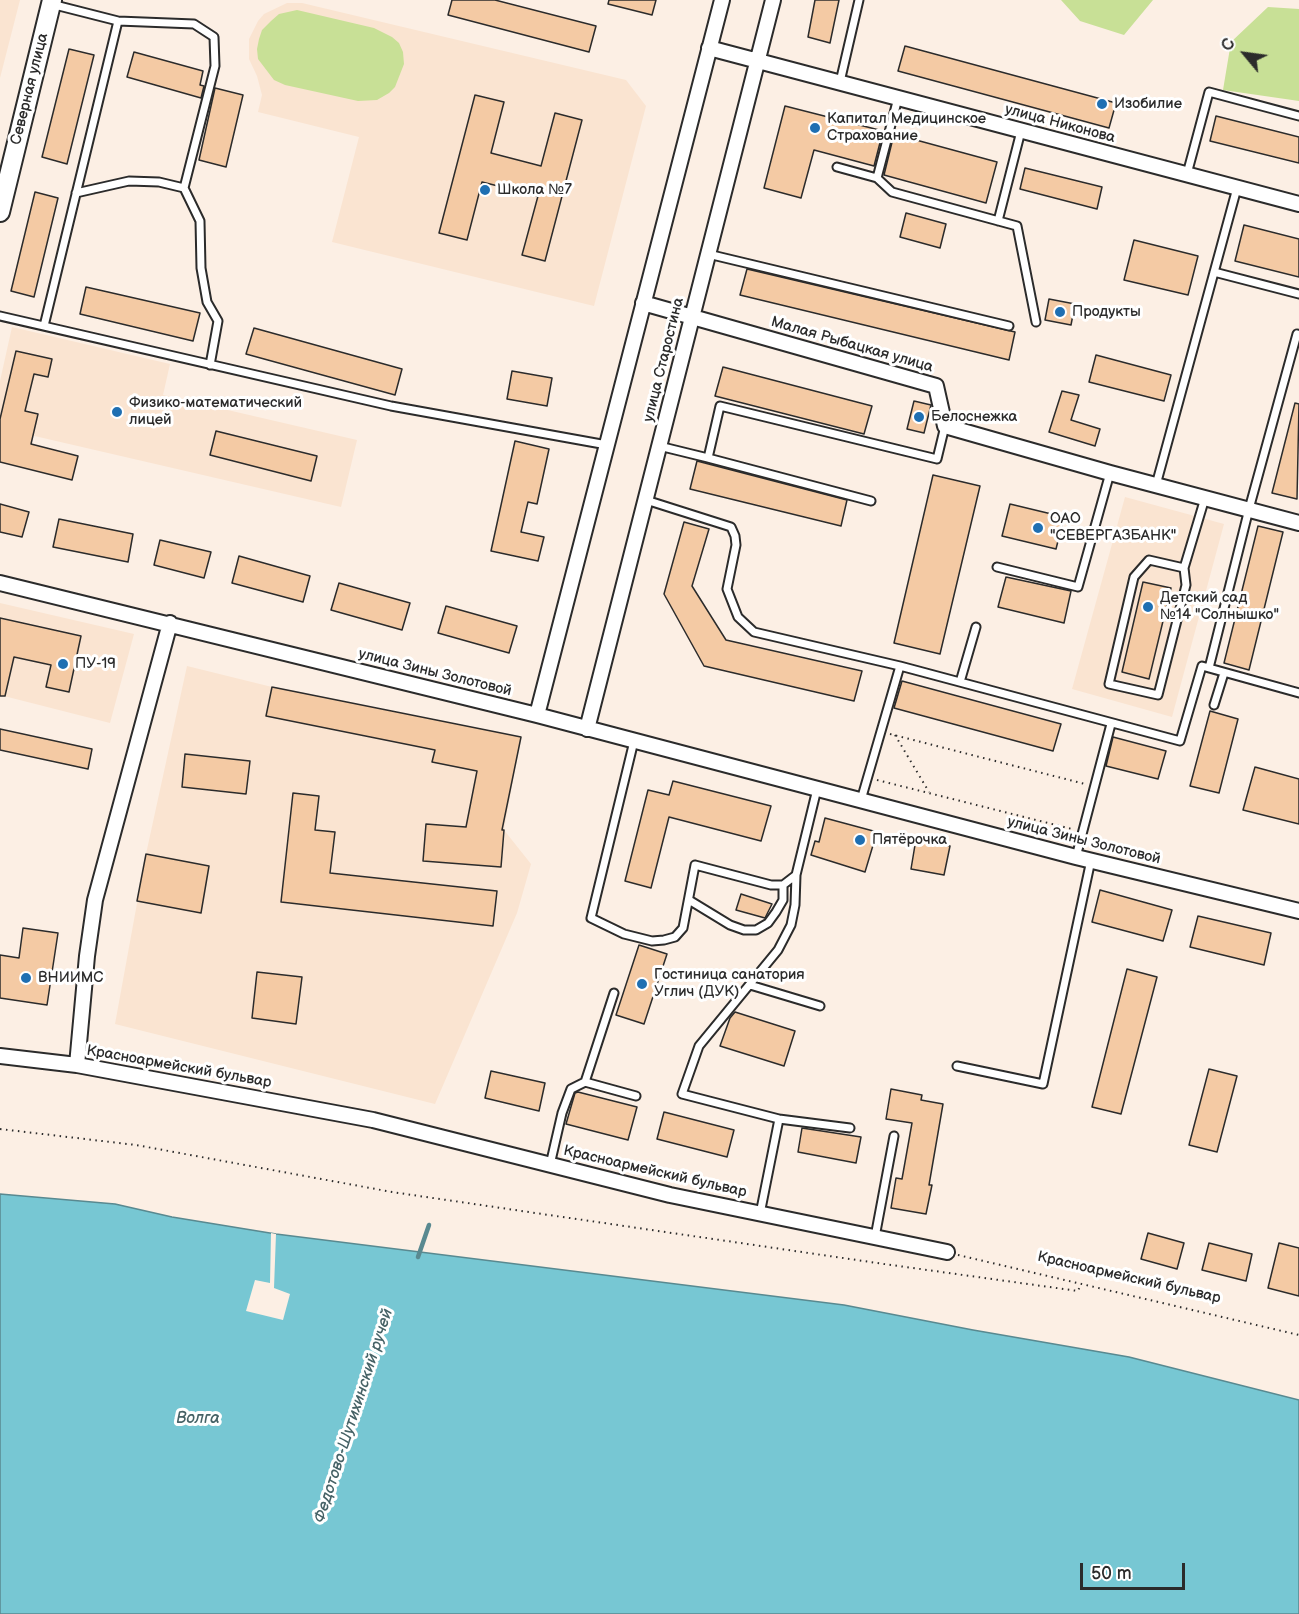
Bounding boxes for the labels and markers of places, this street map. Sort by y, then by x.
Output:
place label: Изобилие [1114,95,1182,113]
marker: Изобилие [1095,97,1109,111]
place label: Капитал Медицинское Страхование [827,110,986,145]
marker: Капитал Медицинское Страхование [808,121,822,135]
place label: Школа №7 [497,181,572,199]
marker: Школа №7 [478,183,492,197]
place label: Продукты [1072,303,1141,321]
marker: Продукты [1053,305,1067,319]
place label: Физико-математический лицей [129,394,302,429]
marker: Физико-математический лицей [110,405,124,419]
place label: Белоснежка [931,408,1017,426]
marker: Белоснежка [912,410,926,424]
place label: ОАО "СЕВЕРГАЗБАНК" [1050,510,1176,545]
marker: ОАО "СЕВЕРГАЗБАНК" [1031,521,1045,535]
place label: Детский сад №14 "Солнышко" [1160,589,1279,624]
marker: Детский сад №14 "Солнышко" [1141,600,1155,614]
place label: ПУ-19 [75,655,116,673]
marker: ПУ-19 [56,657,70,671]
place label: Пятёрочка [872,831,947,849]
marker: Пятёрочка [853,833,867,847]
place label: Гостиница санатория Углич (ДУК) [654,966,805,1001]
place label: ВНИИМС [38,969,104,987]
marker: ВНИИМС [19,971,33,985]
marker: Гостиница санатория Углич (ДУК) [635,977,649,991]

